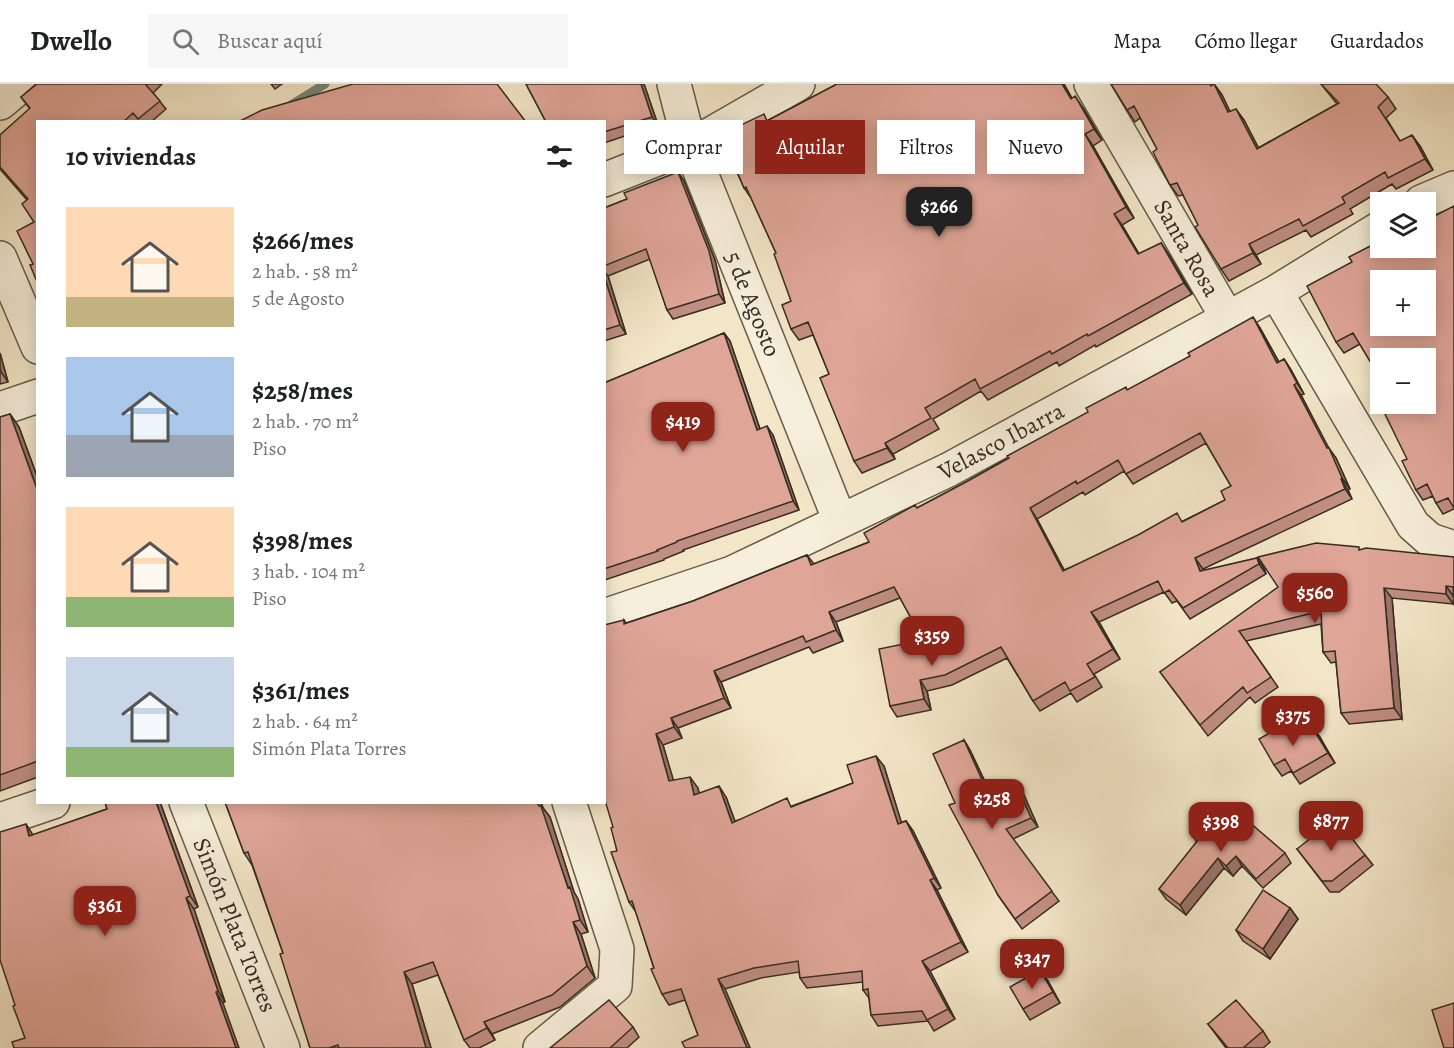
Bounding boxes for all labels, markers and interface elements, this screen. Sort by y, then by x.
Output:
search box [148,14,568,68]
text: Dwello [30,22,112,60]
icon: search [169,25,202,58]
text: Buscar aquí [217,26,323,56]
text: Mapa [1113,27,1161,55]
text: Cómo llegar [1194,27,1297,55]
text: Guardados [1330,27,1424,55]
chip: Comprar [624,120,743,174]
chip: Alquilar [755,120,865,174]
chip: Filtros [877,120,975,174]
chip: Nuevo [987,120,1084,174]
text: 10 viviendas [66,139,196,174]
icon: filters [543,140,576,173]
pin: $266 [903,187,975,238]
map controls [1370,192,1436,414]
button: layers [1370,192,1436,258]
text: $266 [920,193,958,220]
street label: Santa Rosa [1146,194,1228,303]
text: $266/mes [252,223,354,258]
icon: home [114,231,186,303]
street label: 5 de Agosto [717,247,789,361]
text: 2 hab. · 58 m² [252,258,358,285]
button: + [1370,270,1436,336]
text: 5 de Agosto [252,285,344,312]
button: − [1370,348,1436,414]
text: $258/mes [252,373,353,408]
icon: home [114,381,186,453]
street label: Velasco Ibarra [932,394,1070,488]
pin: $419 [647,402,719,453]
text: 2 hab. · 70 m² [252,408,359,435]
text: $419 [665,408,701,435]
text: Piso [252,435,286,462]
text: $398/mes [252,523,353,558]
icon: home [114,531,186,603]
text: 3 hab. · 104 m² [252,558,365,585]
pin: $560 [1279,573,1351,624]
text: $560 [1296,579,1334,606]
text: Piso [252,585,286,612]
pin: $359 [896,616,968,667]
text: $359 [914,622,950,649]
text: $361/mes [252,673,350,708]
icon: home [114,681,186,753]
pin: $375 [1257,696,1329,747]
text: $375 [1276,702,1311,729]
text: 2 hab. · 64 m² [252,708,358,735]
text: Simón Plata Torres [252,735,406,762]
pin: $258 [956,779,1028,830]
text: $258 [973,785,1011,812]
pin: $877 [1295,801,1367,852]
pin: $398 [1185,802,1257,853]
text: $877 [1313,807,1349,834]
text: $398 [1203,808,1239,835]
street label: Simón Plata Torres [185,833,285,1017]
pin: $361 [69,886,141,937]
text: $361 [88,892,122,919]
pin: $347 [996,939,1068,990]
text: $347 [1014,945,1050,972]

